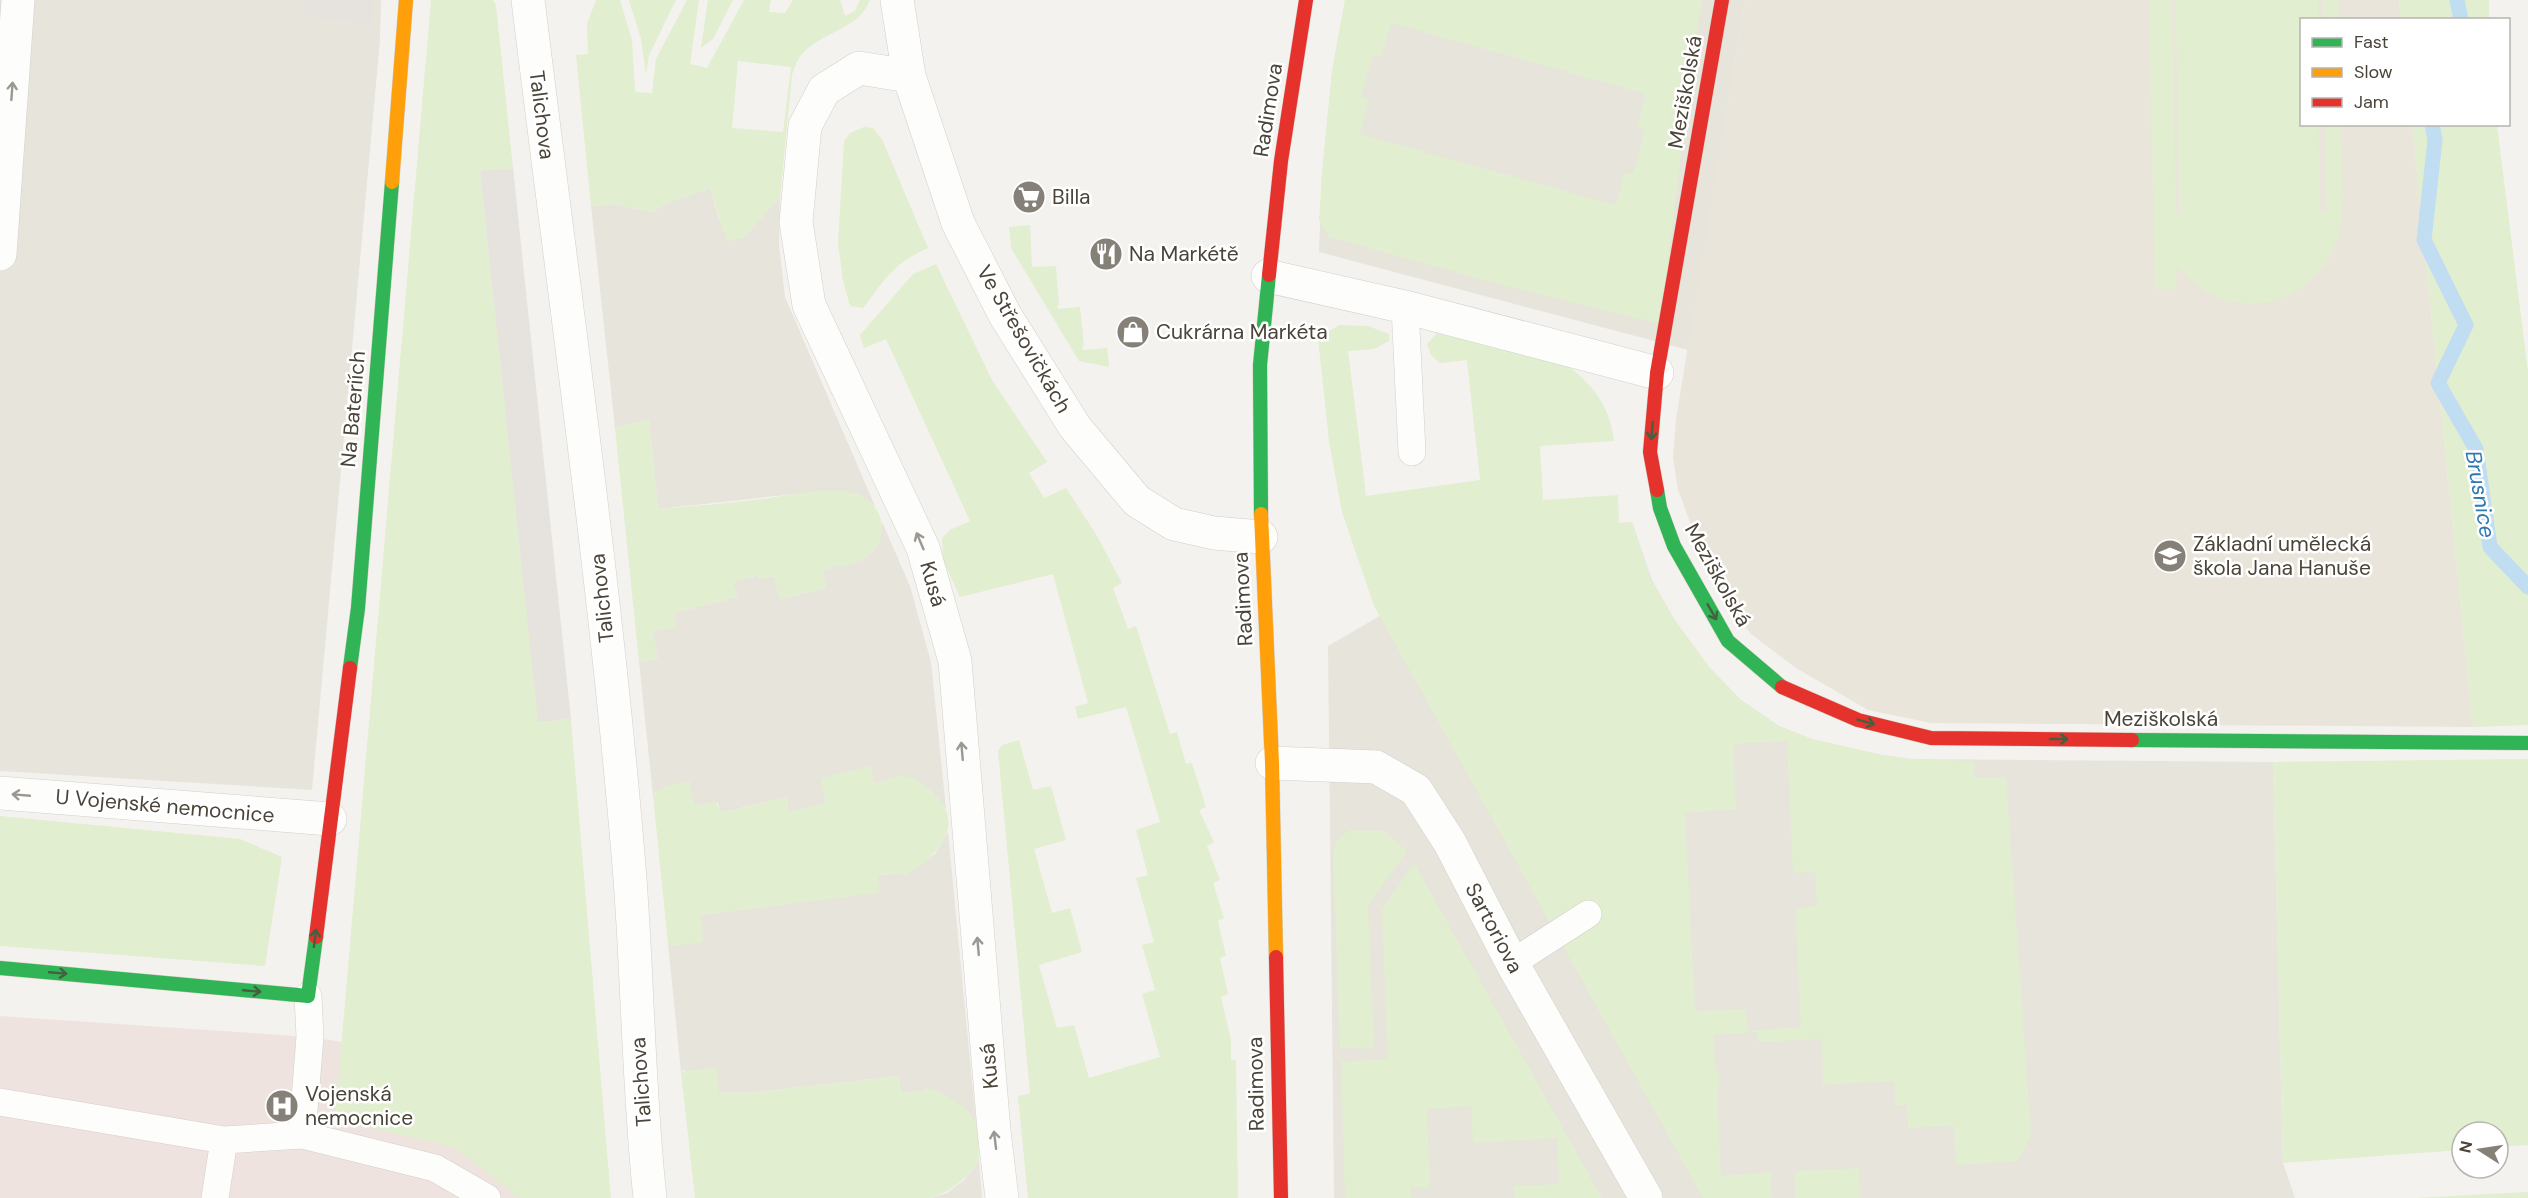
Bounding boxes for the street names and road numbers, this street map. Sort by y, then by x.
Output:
street label: Meziškolská [1661,33,1709,151]
street label: Radimova [1247,61,1289,159]
street label: Talichova [523,69,561,161]
street label: Ve Střešovičkách [970,260,1078,418]
street label: Na Bateriích [334,350,372,468]
street label: Meziškolská [1678,518,1758,632]
street label: Radimova [1227,551,1259,647]
street label: Talichova [583,552,621,644]
street label: Kusá [913,558,953,610]
street label: Meziškolská [2104,705,2218,733]
street label: U Vojenské nemocnice [54,782,276,830]
street label: Sartoriova [1459,878,1529,978]
street label: Talichova [624,1036,658,1128]
street label: Radimova [1241,1037,1271,1131]
street label: Kusá [973,1042,1005,1090]

